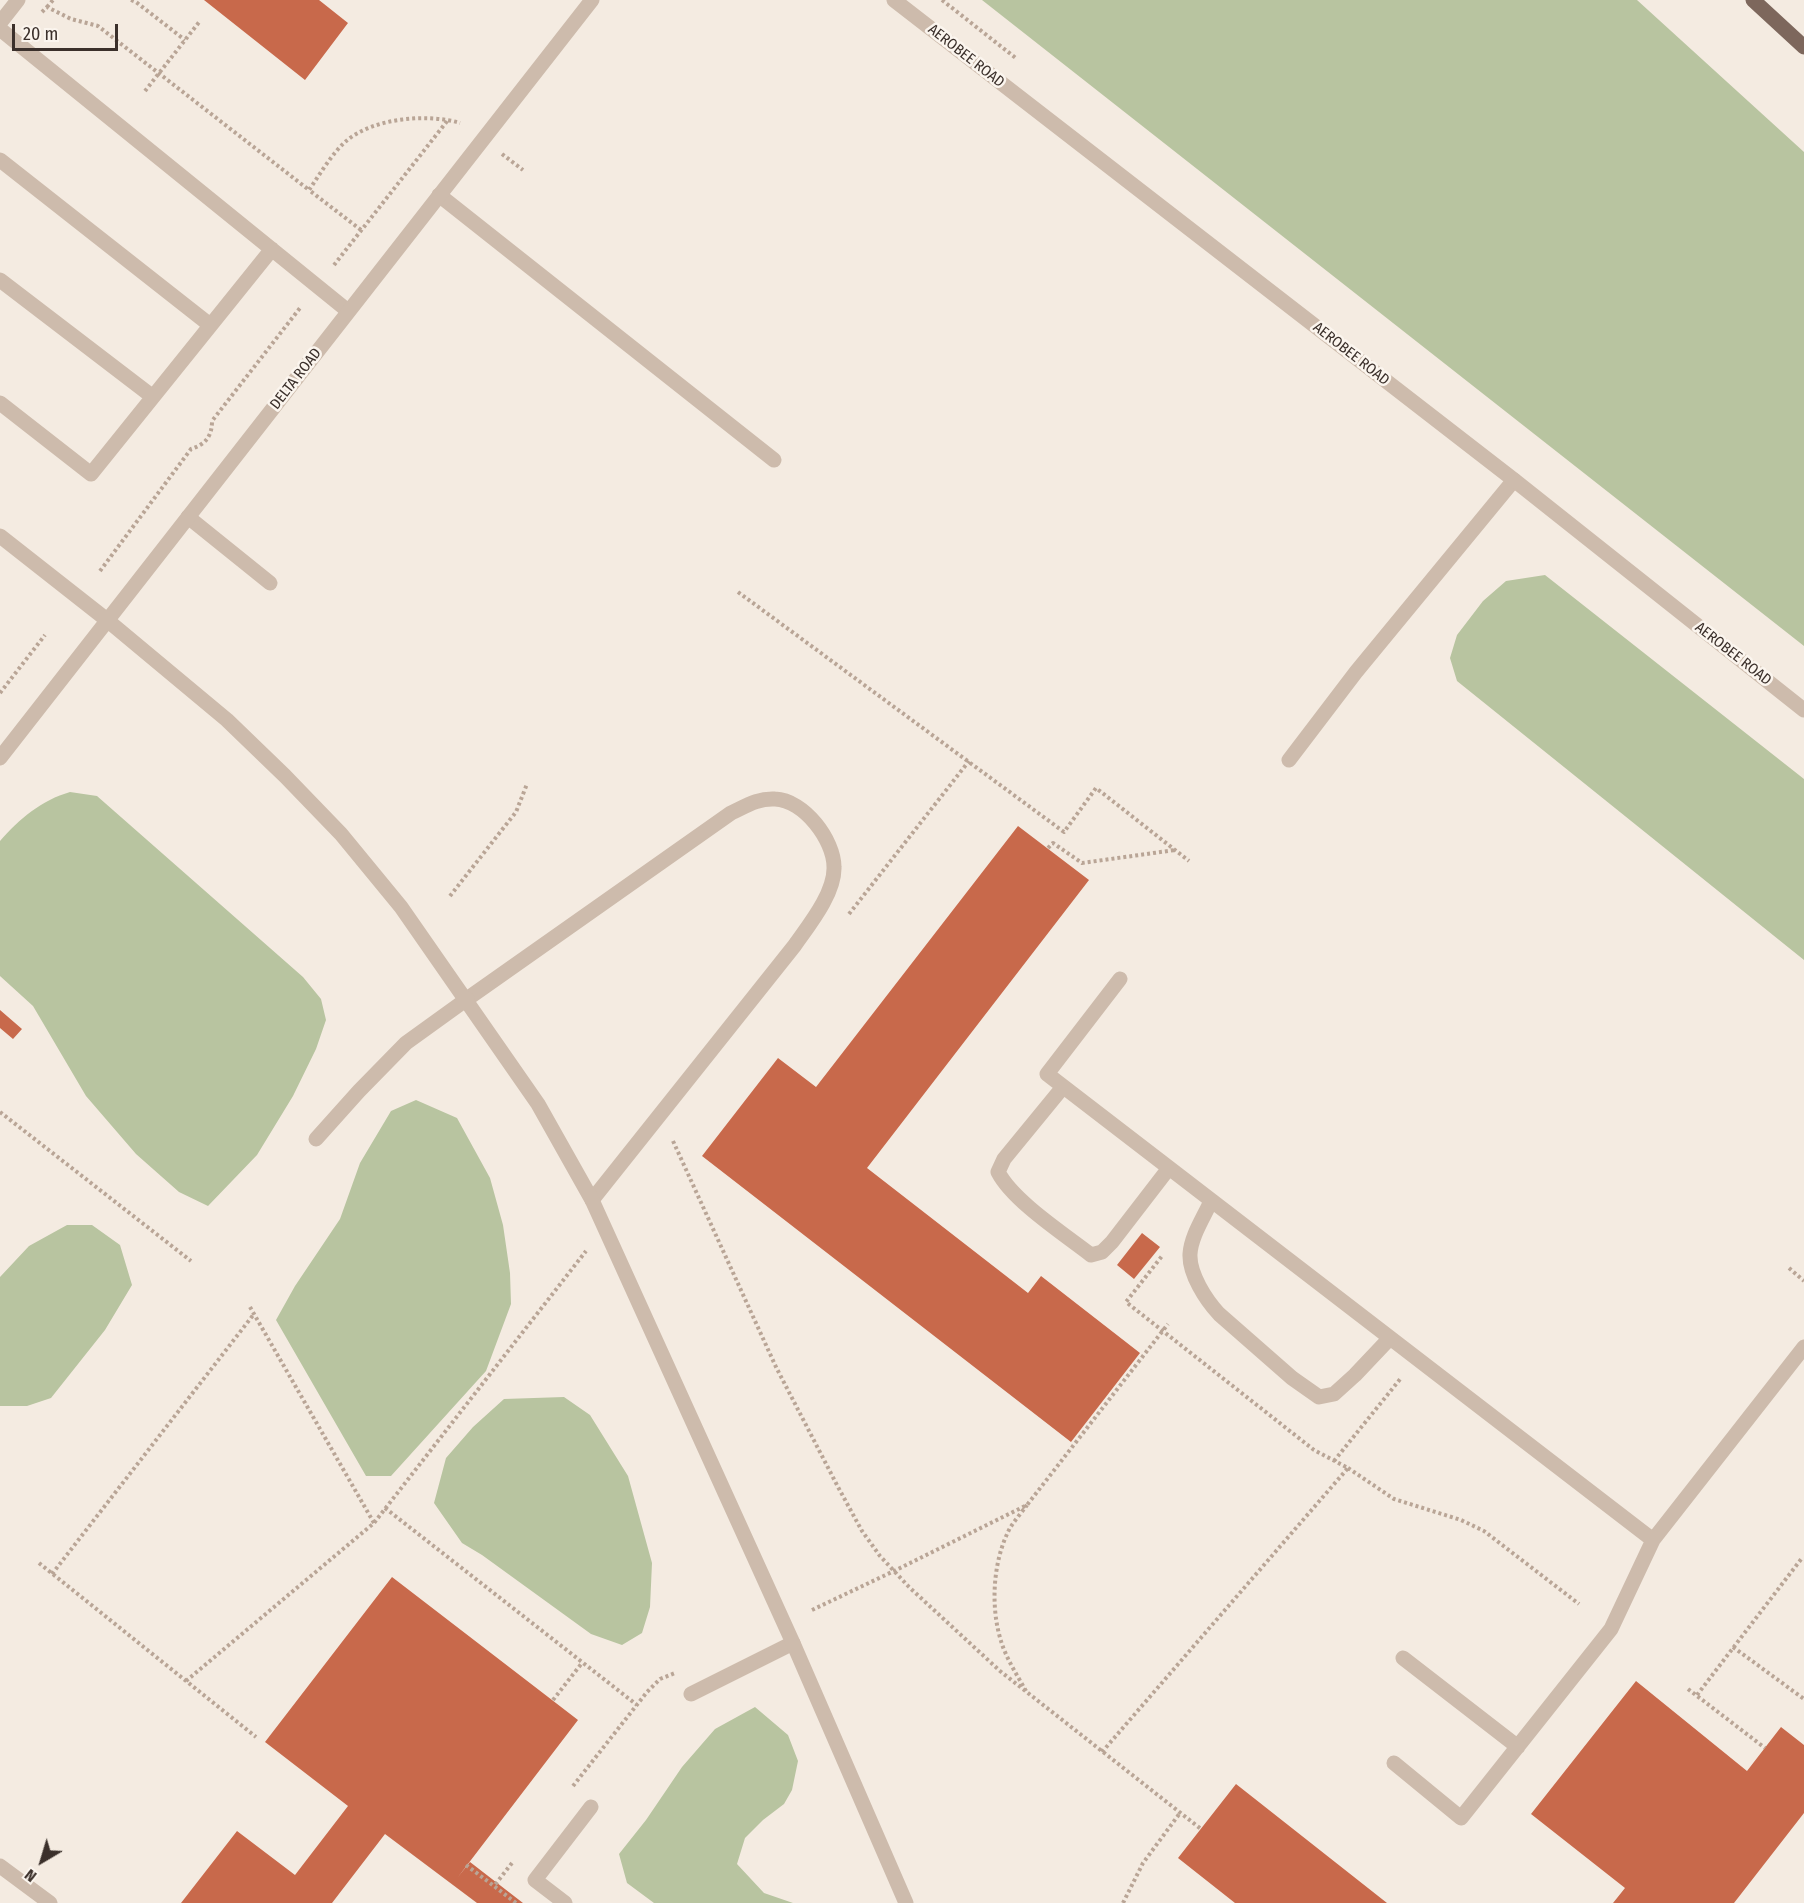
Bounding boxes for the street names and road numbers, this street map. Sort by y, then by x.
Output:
street label: AEROBEE ROAD [924,21,1008,91]
street label: AEROBEE ROAD [1309,319,1393,389]
street label: DELTA ROAD [267,345,325,413]
street label: AEROBEE ROAD [1691,619,1775,689]

